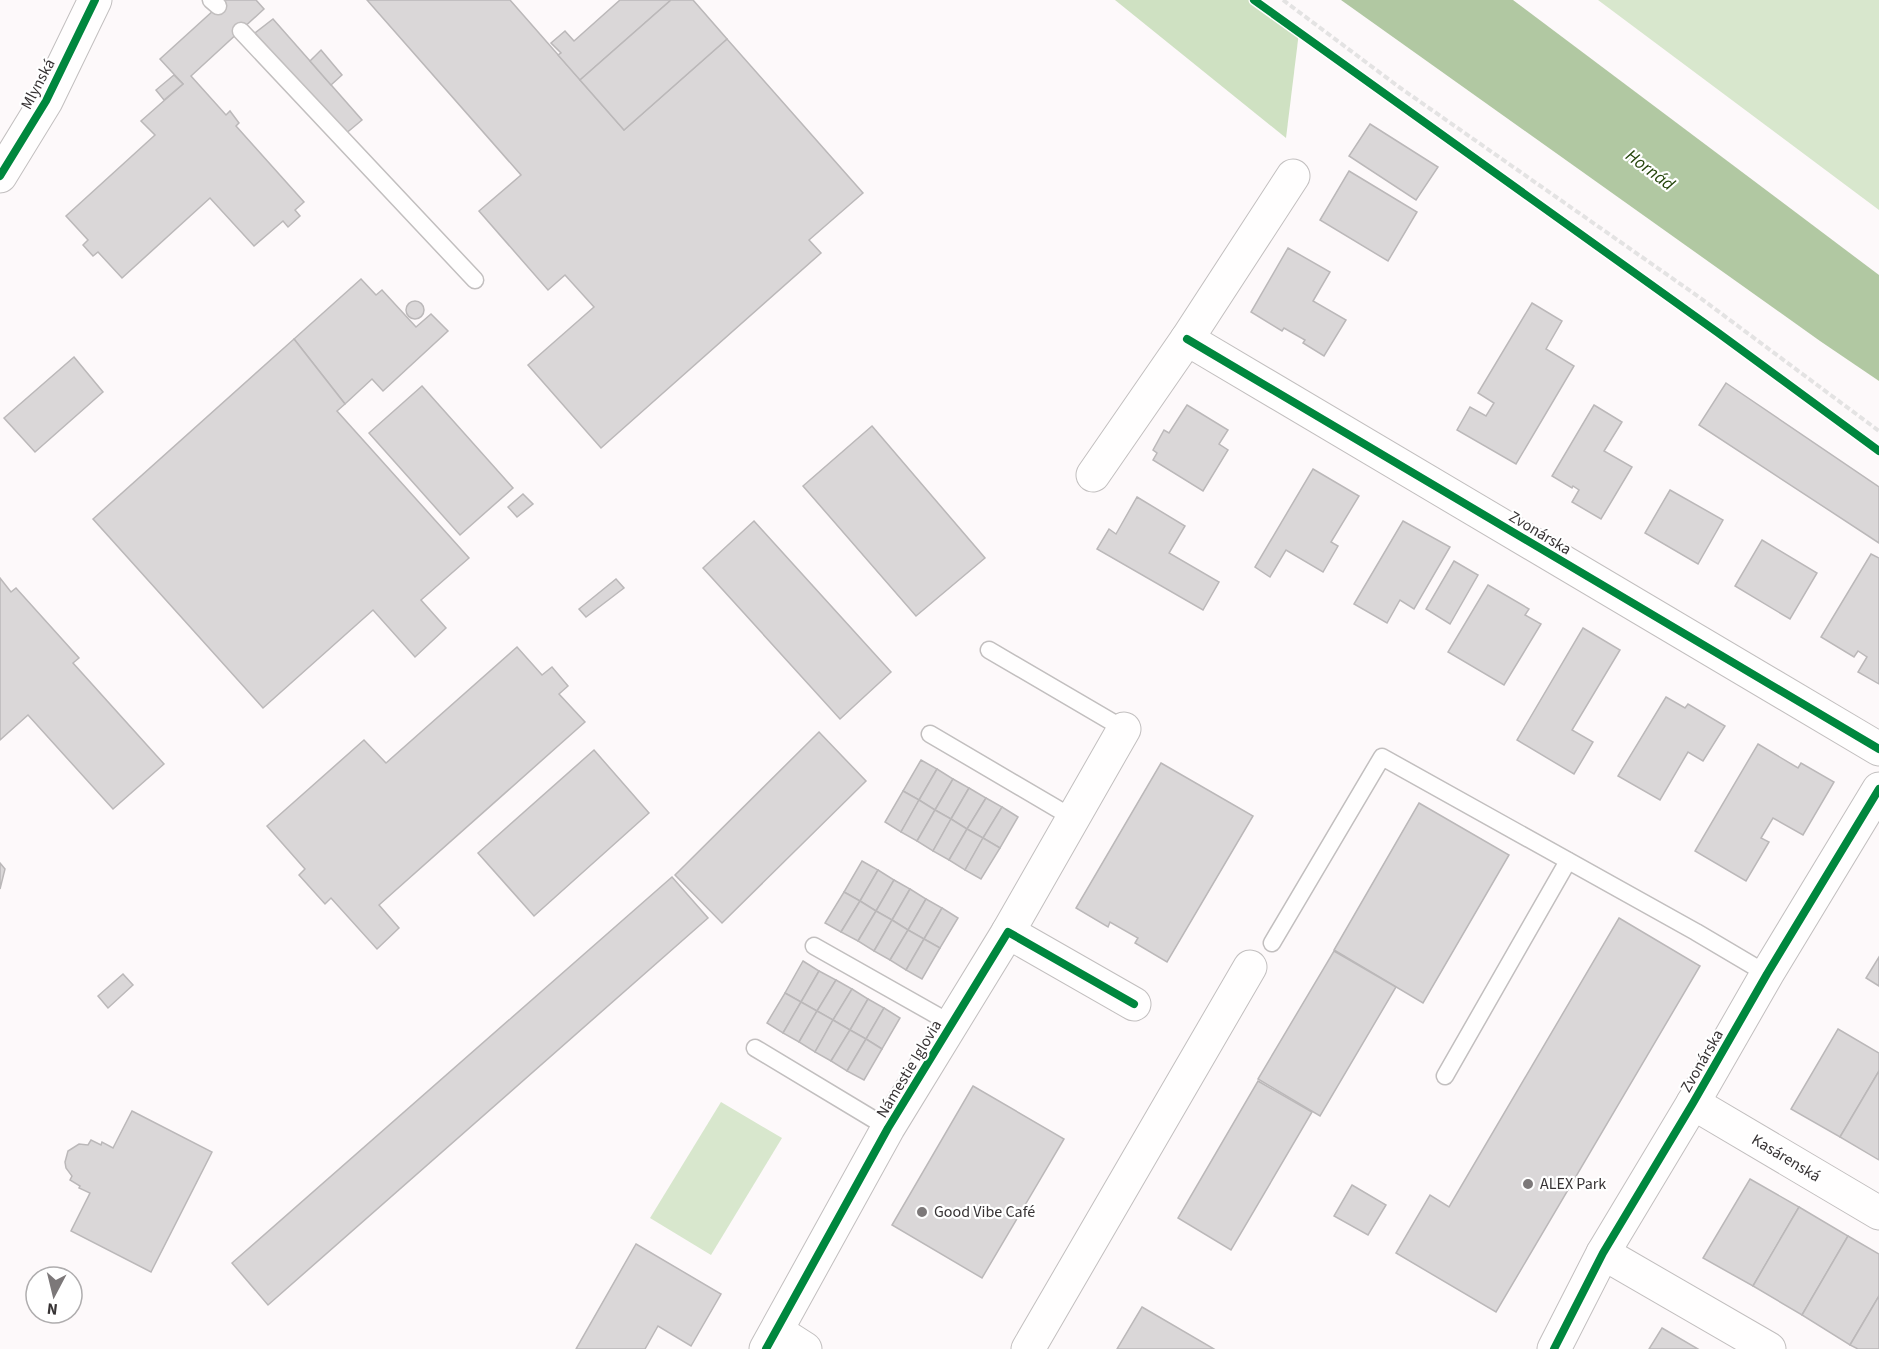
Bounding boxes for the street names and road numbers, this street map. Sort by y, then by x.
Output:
street label: Mlynská [16,55,60,113]
street label: Zvonárska [1505,506,1575,560]
street label: Námestie Iglovia [871,1016,947,1122]
street label: Zvonárska [1675,1025,1729,1097]
street label: Kasárenská [1747,1129,1825,1187]

